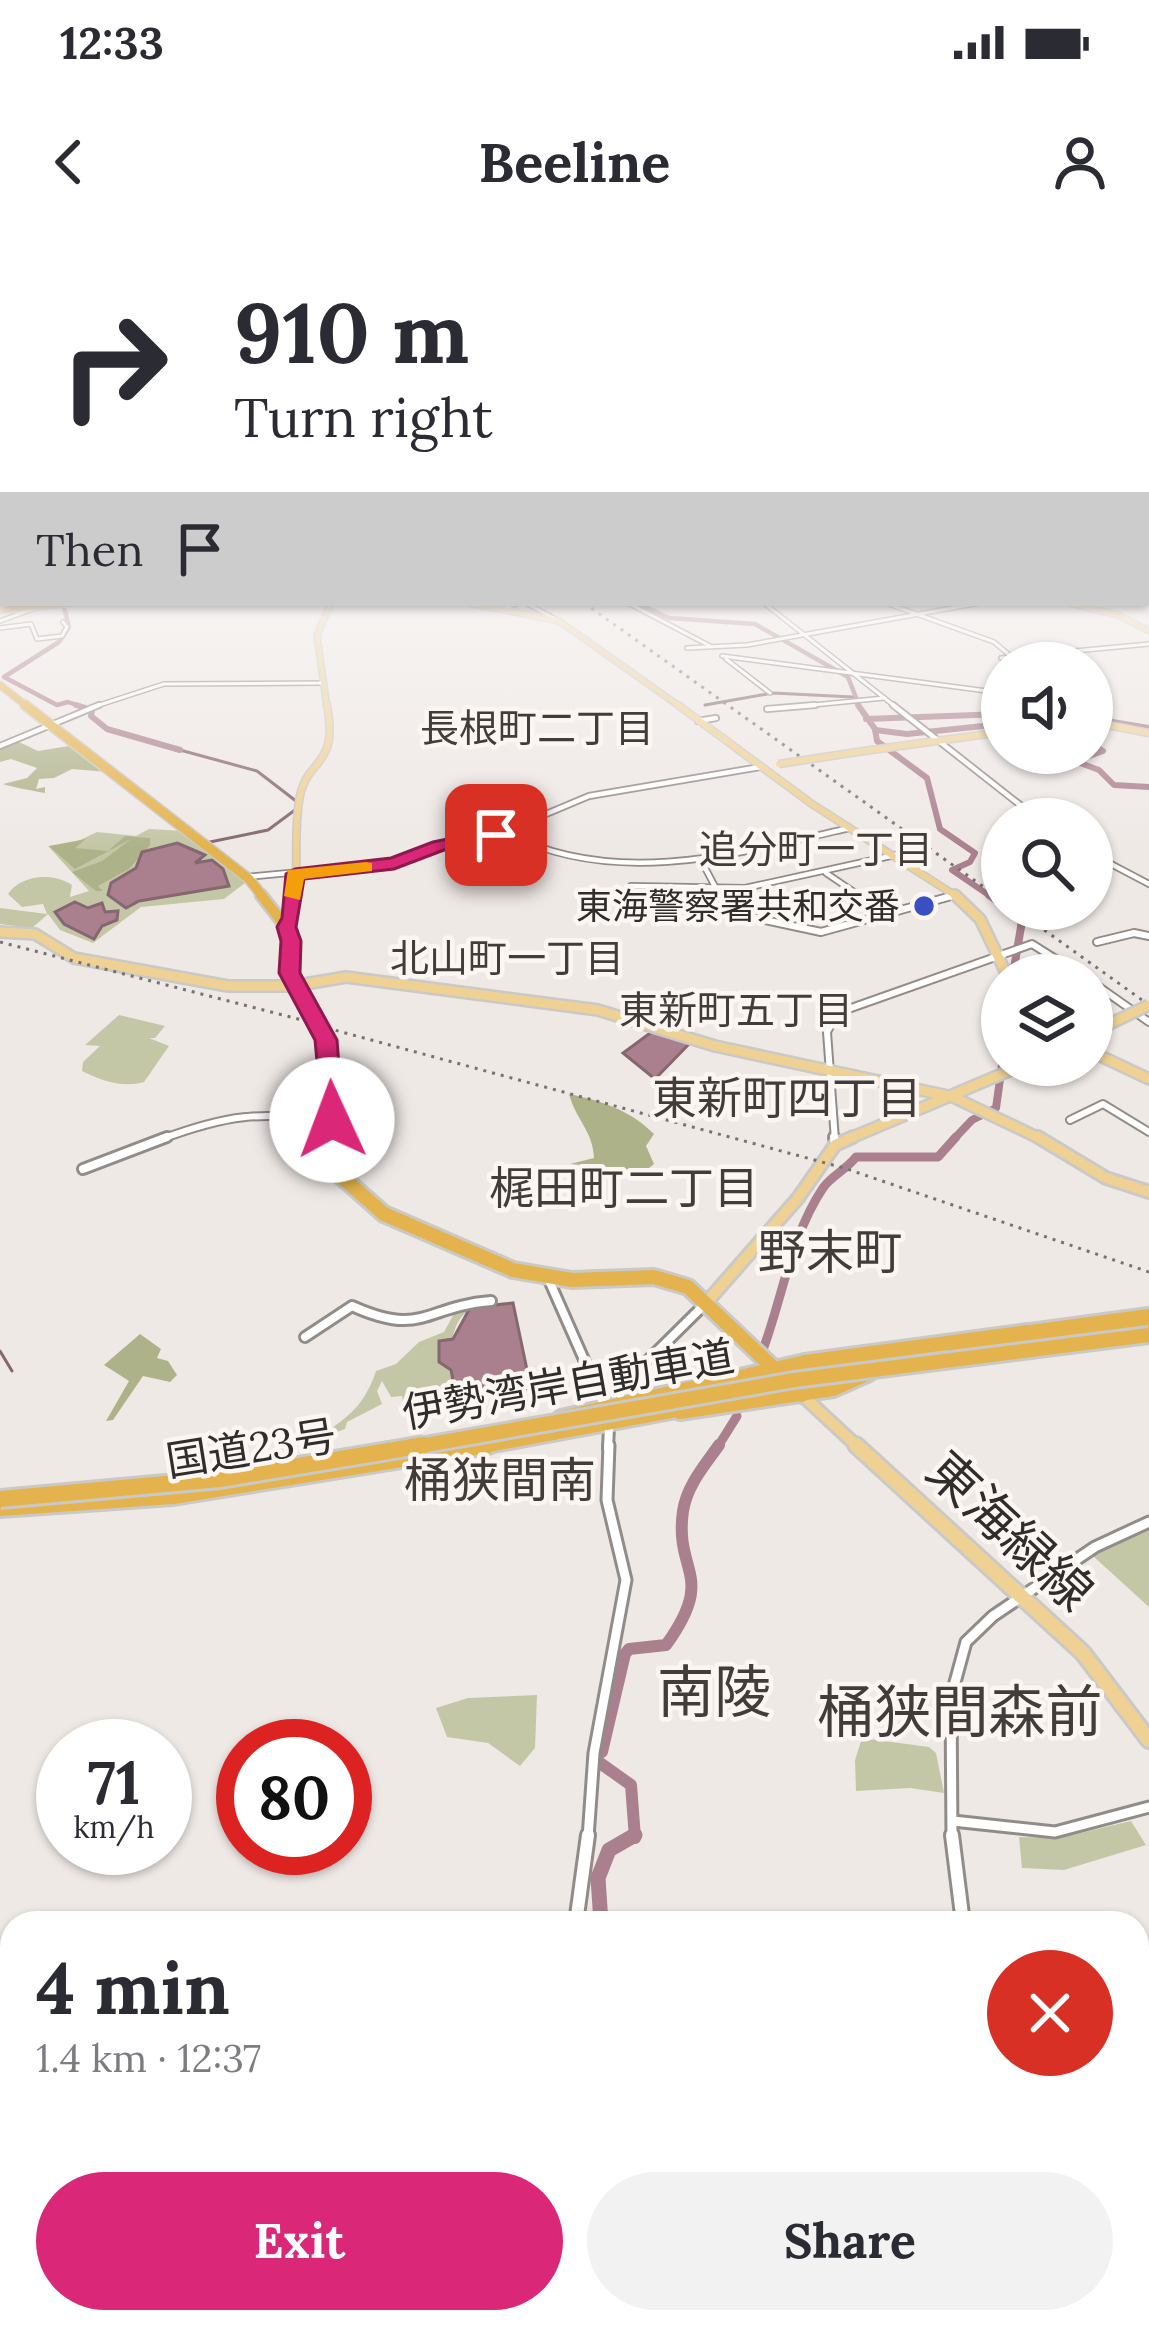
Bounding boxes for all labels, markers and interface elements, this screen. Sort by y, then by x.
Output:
text: 12:33 [60,14,164,71]
text: Beeline [479,128,670,197]
icon: back [36,129,102,195]
icon: person [1047,129,1113,195]
text: 910 m [234,278,469,386]
icon: right [36,288,192,444]
text: Turn right [234,383,493,452]
icon: arrive [167,516,233,582]
text: Then [36,521,143,578]
map controls [981,642,1113,1086]
button: sound [981,642,1113,774]
district label: 長根町二丁目 [420,703,654,753]
pin [445,784,547,886]
button: search [981,798,1113,930]
icon: arrive [463,802,529,868]
district label: 追分町一丁目 [699,824,933,874]
place label: 東海警察署共和交番 [576,883,900,929]
marker: 東海警察署共和交番 [911,893,937,919]
district label: 北山町一丁目 [390,933,624,983]
button: layers [981,954,1113,1086]
district label: 東新町五丁目 [619,985,853,1035]
position arrow [269,1057,395,1183]
district label: 東新町四丁目 [652,1069,922,1126]
district label: 梶田町二丁目 [489,1159,759,1216]
district label: 野末町 [758,1221,902,1282]
street label: 伊勢湾岸自動車道 [398,1328,738,1440]
street label: 国道23号 [162,1408,340,1488]
street label: 東海緑線 [914,1437,1107,1624]
district label: 桶狭間南 [404,1449,596,1510]
district label: 南陵 [657,1655,771,1728]
district label: 桶狭間森前 [818,1675,1103,1748]
speed limit sign: 80 [216,1719,372,1875]
text: 71 [88,1744,140,1820]
text: km/h [73,1808,155,1846]
text: 4 min [36,1942,230,2034]
button: close [987,1950,1113,2076]
text: 1.4 km · 12:37 [36,2033,261,2083]
button: Exit [36,2172,563,2310]
button: Share [587,2172,1113,2310]

